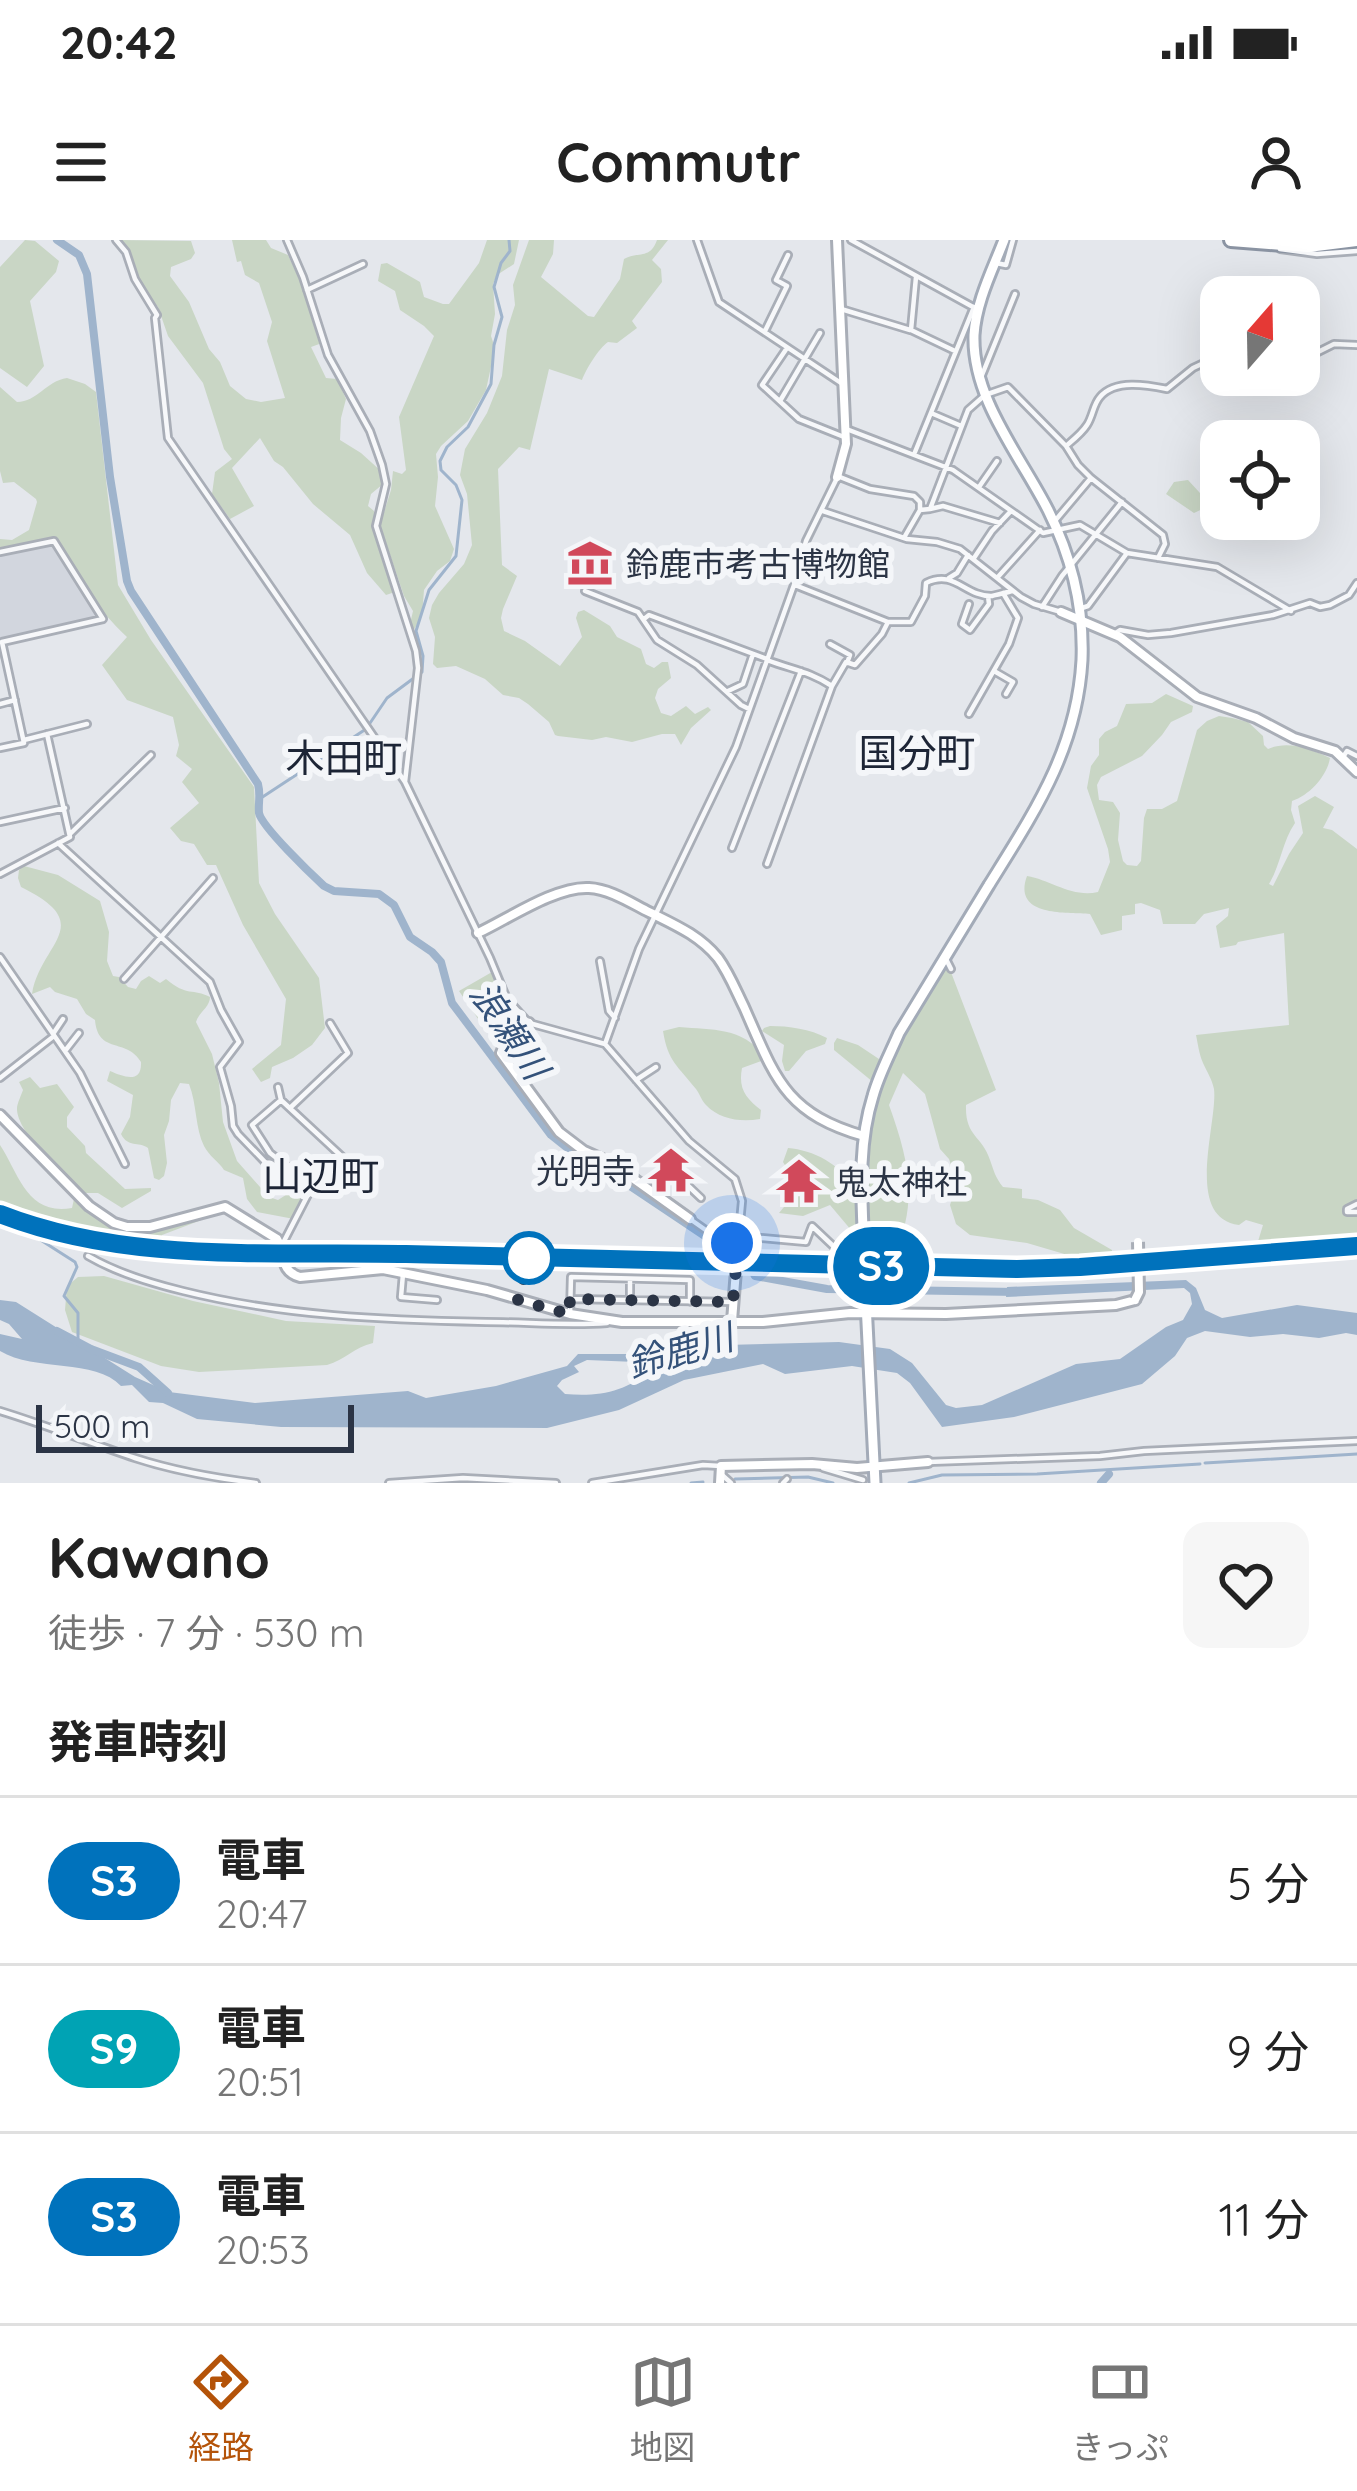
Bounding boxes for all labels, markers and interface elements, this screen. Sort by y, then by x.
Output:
text: 20:42 [60,14,178,70]
text: Commutr [556,128,801,196]
icon: menu [48,129,114,195]
icon: person [1243,129,1309,195]
north arrow [1200,276,1320,396]
map controls [1200,276,1320,540]
button: locate [1200,420,1320,540]
museum icon: 鈴鹿市考古博物館 [565,538,615,588]
place label: 鈴鹿市考古博物館 [626,543,890,584]
district label: 国分町 [858,728,976,777]
district label: 木田町 [285,733,403,782]
water label: 浪瀬川 [461,973,561,1091]
temple icon: 光明寺 [646,1145,696,1195]
place label: 光明寺 [536,1150,635,1191]
district label: 山辺町 [262,1151,380,1200]
temple icon: 鬼太神社 [774,1156,824,1206]
place label: 鬼太神社 [835,1161,967,1202]
your location [702,1213,762,1273]
line badge: S3 [827,1227,935,1305]
unlabelled marker [504,1233,554,1283]
text: S3 [857,1239,905,1292]
water label: 鈴鹿川 [622,1312,742,1387]
scale bar [36,1399,354,1452]
text: 500 m [54,1405,150,1446]
text: Kawano [48,1521,270,1592]
button: heart [1183,1522,1309,1648]
text: 徒歩 · 7 分 · 530 m [48,1608,365,1657]
text: 発車時刻 [48,1713,228,1769]
text: 電車 [216,1831,306,1887]
text: S3 [90,1854,138,1907]
text: 5 分 [1227,1855,1309,1911]
text: 20:47 [216,1889,308,1938]
text: 電車 [216,1999,306,2055]
text: S9 [90,2022,138,2075]
text: 9 分 [1227,2023,1309,2079]
text: 20:51 [216,2057,304,2106]
text: 電車 [216,2167,306,2223]
text: S3 [90,2190,138,2243]
text: 11 分 [1218,2191,1309,2247]
text: 20:53 [216,2225,310,2274]
tab: 経路 [188,2349,254,2469]
tab: 地図 [630,2349,696,2469]
tab: きっぷ [1071,2349,1169,2469]

